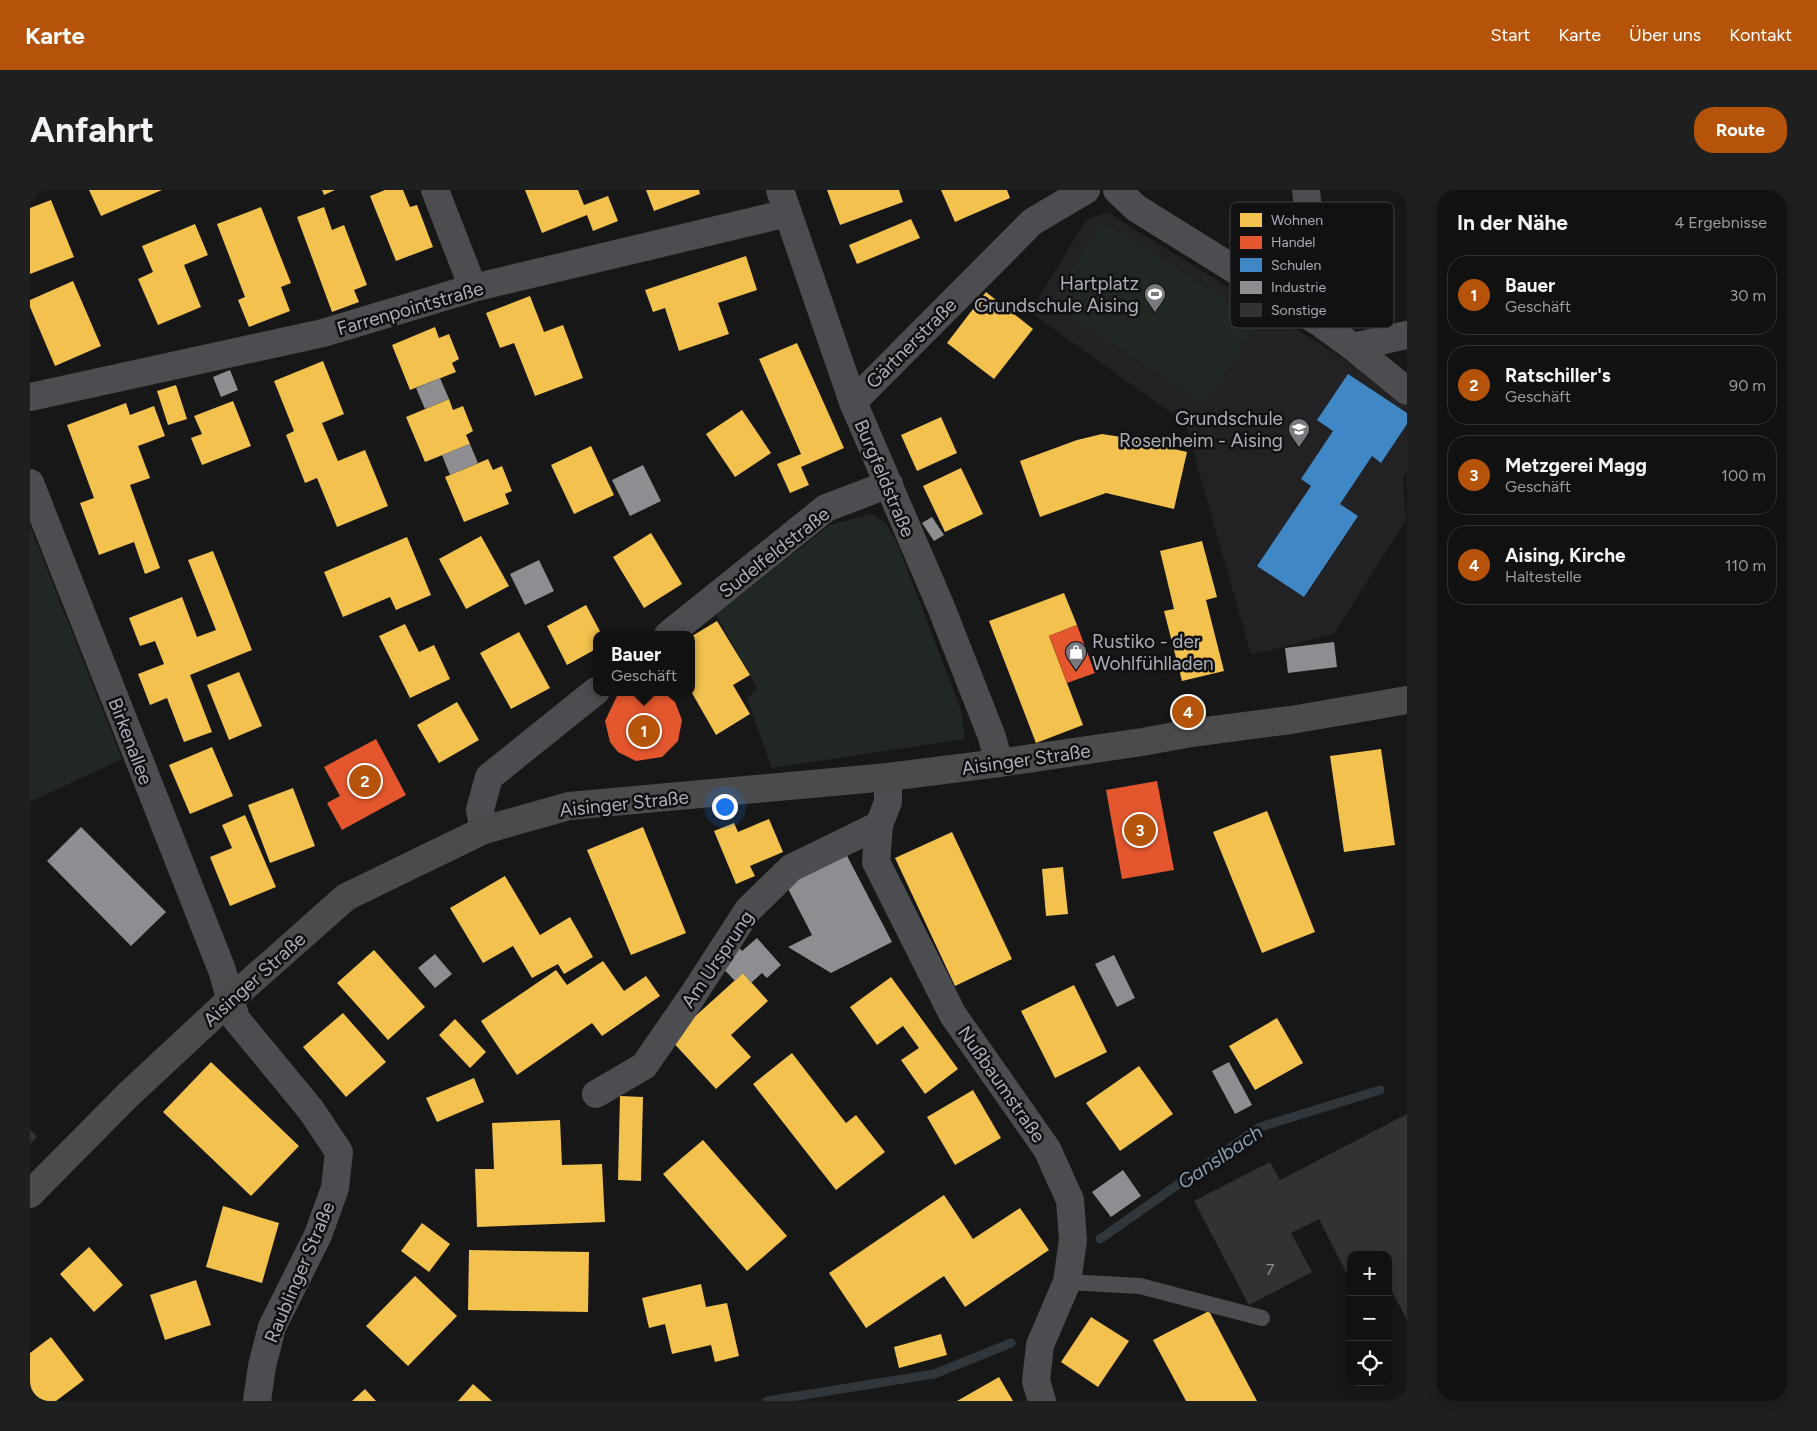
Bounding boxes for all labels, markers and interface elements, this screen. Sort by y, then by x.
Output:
text: Karte [25,21,85,50]
text: Start [1491,24,1530,46]
text: Karte [1558,24,1601,46]
text: Über uns [1629,24,1701,46]
text: Kontakt [1729,24,1792,46]
button: Route [1694,107,1787,153]
text: Anfahrt [30,109,154,151]
legend [1230,202,1394,328]
text: In der Nähe [1457,210,1568,235]
text: Wohnen [1271,212,1323,229]
text: 4 Ergebnisse [1674,213,1767,232]
text: Handel [1271,234,1315,251]
text: Schulen [1271,257,1322,274]
place label: Hartplatz Grundschule Aising [974,272,1139,317]
text: Bauer [1505,274,1555,297]
street label: Farrenpointstraße [334,277,486,340]
text: Industrie [1271,279,1326,296]
sports icon: Hartplatz Grundschule Aising [1143,282,1167,313]
text: 1 [1471,286,1477,305]
text: 30 m [1729,286,1766,305]
street label: Gärtnerstraße [861,293,961,393]
text: Geschäft [1505,297,1571,316]
text: Sonstige [1271,302,1327,319]
text: Ratschiller's [1505,364,1611,387]
text: 2 [1469,376,1479,395]
text: 90 m [1729,376,1766,395]
text: Geschäft [1505,387,1571,406]
place label: Grundschule Rosenheim - Aising [1119,407,1283,452]
street label: Burgfeldstraße [849,416,920,541]
school or university icon: Grundschule Rosenheim - Aising [1287,417,1311,448]
text: Metzgerei Magg [1505,454,1647,477]
text: 3 [1470,466,1478,485]
text: 100 m [1721,466,1766,485]
text: Geschäft [1505,477,1571,496]
street label: Sudelfeldstraße [714,502,834,603]
text: Aising, Kirche [1505,544,1626,567]
text: 4 [1469,556,1479,575]
text: 110 m [1725,556,1766,575]
text: Haltestelle [1505,567,1581,586]
place label: Rustiko - der Wohlfühlladen [1092,630,1214,675]
popup [593,631,695,696]
shop icon: Rustiko - der Wohlfühlladen [1064,640,1088,671]
text: Bauer [611,643,661,666]
text: Geschäft [611,666,677,685]
pin: 4 [1172,693,1204,731]
street label: Birkenallee [103,694,158,788]
pin: 1 [628,712,660,750]
street label: Aisinger Straße [960,739,1092,780]
pin: 2 [349,762,381,800]
street label: Aisinger Straße [558,785,690,822]
your location [712,794,738,820]
pin: 3 [1124,811,1156,849]
street label: Am Ursprung [676,906,758,1012]
street label: Aisinger Straße [198,927,310,1031]
street label: Nußbaumstraße [953,1022,1050,1147]
water label: Ganslbach [1173,1120,1267,1194]
street label: Raublinger Straße [259,1198,340,1346]
map controls [1347,1251,1392,1386]
button: + [1347,1251,1392,1296]
house number: 7 [1266,1260,1275,1279]
button: − [1347,1296,1392,1341]
button: locate [1347,1341,1392,1386]

